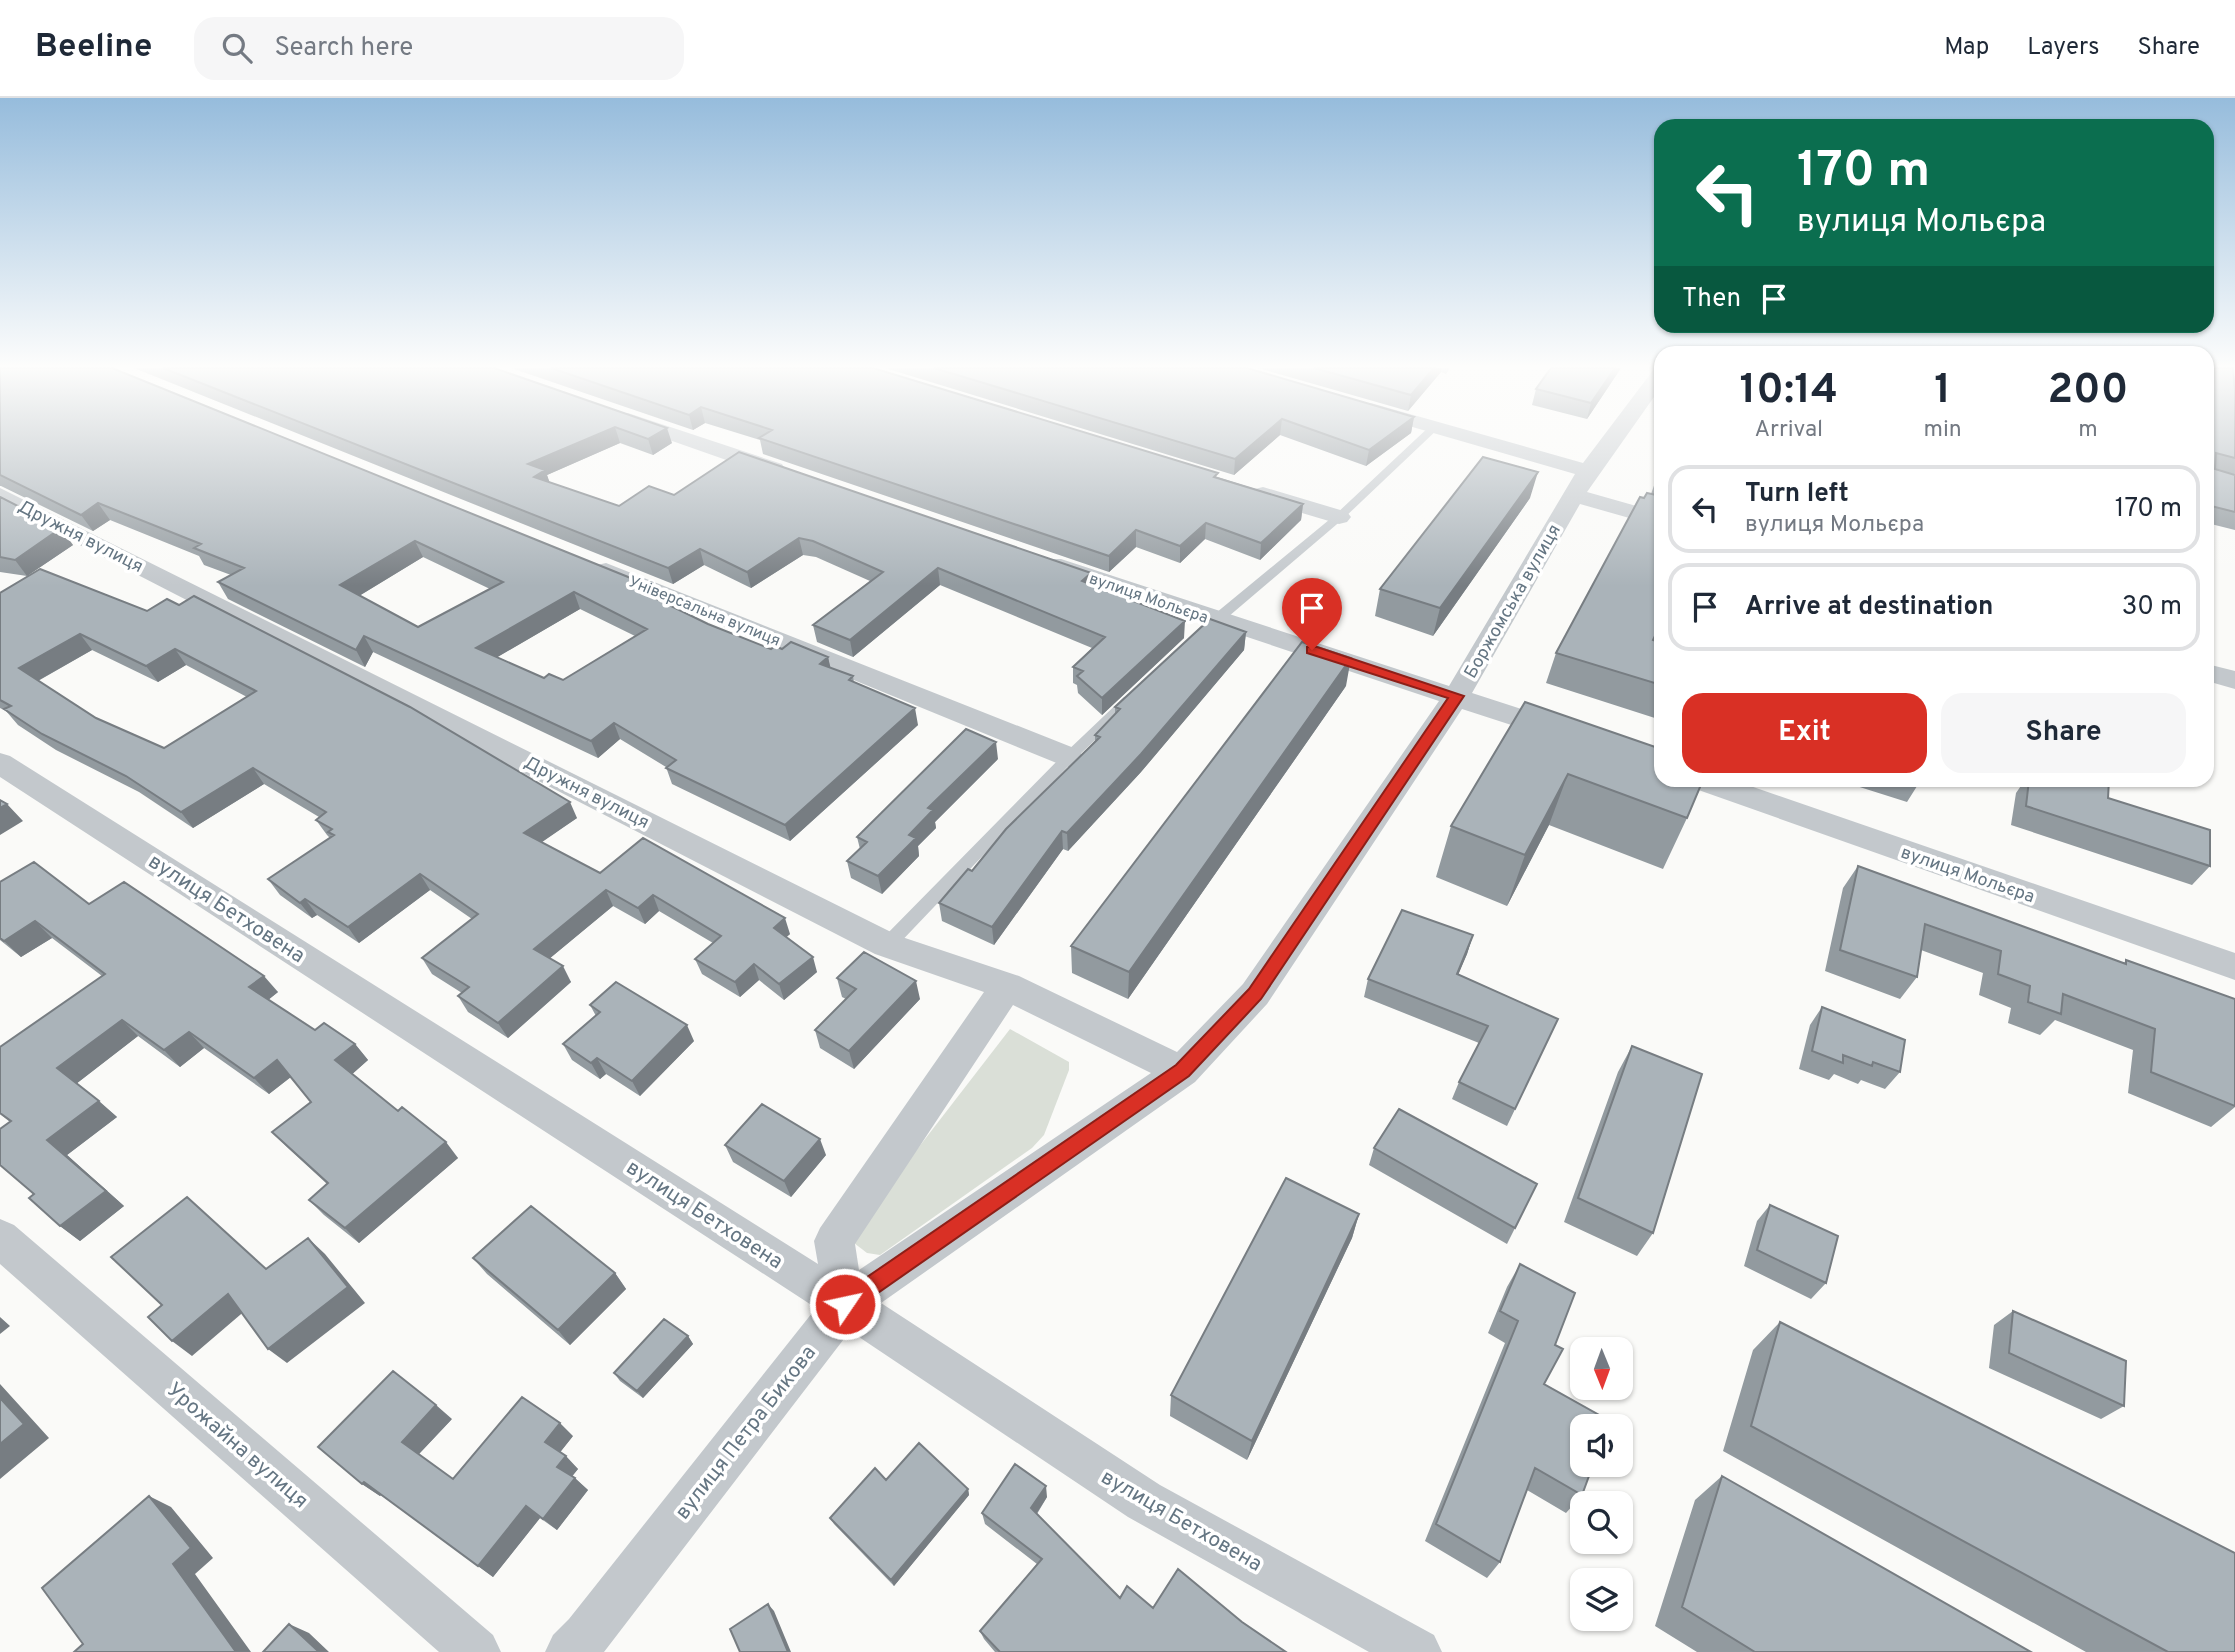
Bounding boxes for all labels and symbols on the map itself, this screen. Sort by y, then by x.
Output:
street label: Дружня вулиця [14,496,147,579]
street label: Боржомська вулиця [1460,521,1567,683]
street label: вулиця Мольєра [1086,569,1210,629]
street label: Універсальна вулиця [625,572,783,651]
pin [1282,578,1342,650]
street label: Дружня вулиця [520,752,653,835]
street label: вулиця Мольєра [1898,842,2037,909]
street label: вулиця Бетховена [143,848,310,970]
street label: вулиця Бетховена [621,1154,788,1276]
position arrow [808,1267,882,1341]
north arrow [1570,1337,1633,1400]
street label: вулиця Петра Бикова [670,1340,823,1525]
street label: Урожайна вулиця [161,1377,313,1515]
street label: вулиця Бетховена [1096,1464,1267,1578]

